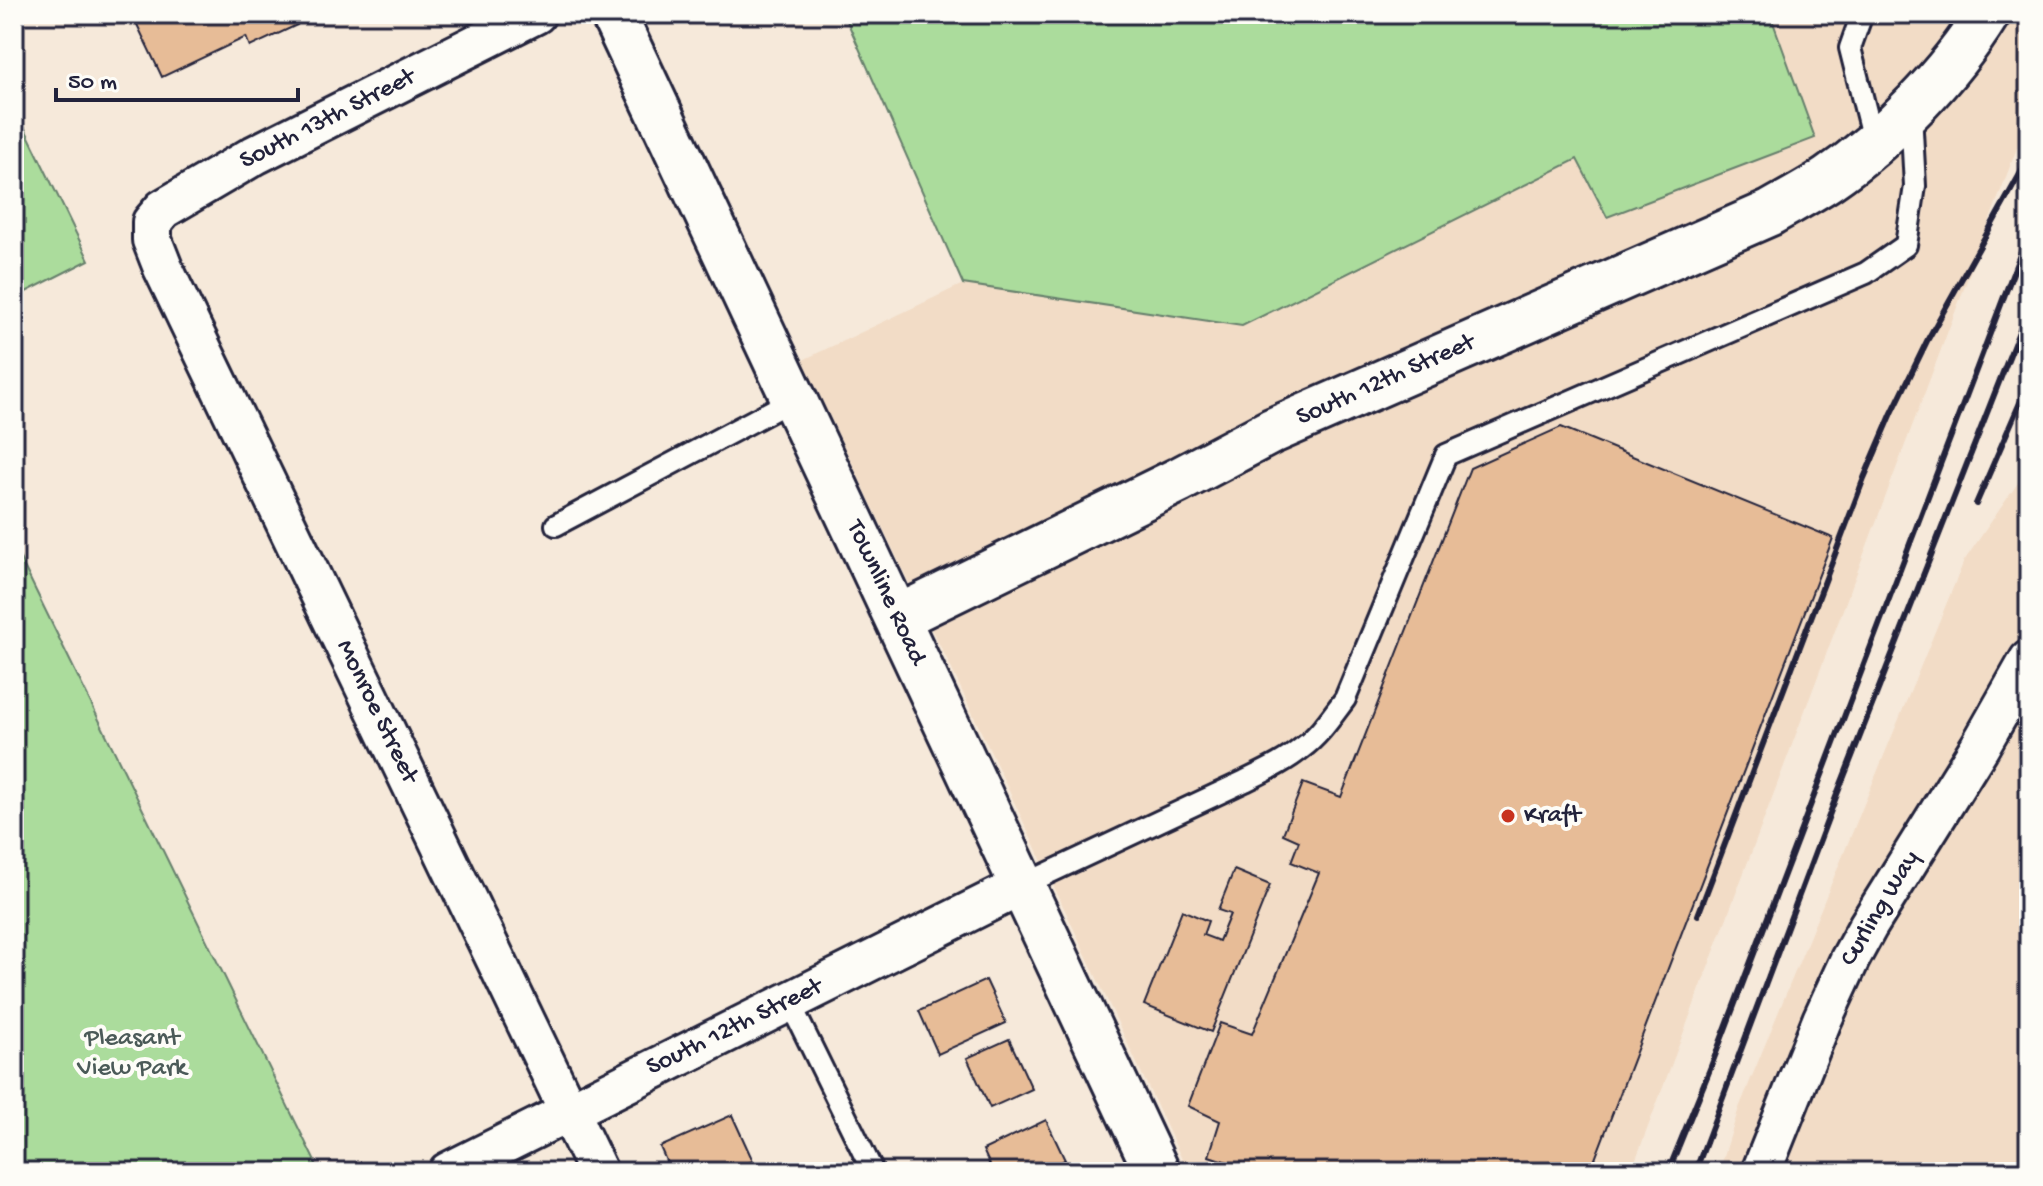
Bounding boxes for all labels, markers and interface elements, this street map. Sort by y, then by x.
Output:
scale bar [56,52,298,102]
street label: South 13th Street [235,61,423,178]
text: 50 m [68,69,117,98]
street label: South 12th Street [1292,327,1482,434]
street label: Townline Road [837,514,933,672]
street label: Monroe Street [328,635,425,791]
place label: Kraft [1524,801,1583,832]
marker: Kraft [1499,807,1517,825]
street label: Curling Way [1834,845,1928,972]
street label: South 12th Street [642,971,830,1084]
park label: Pleasant View Park [76,1024,189,1085]

